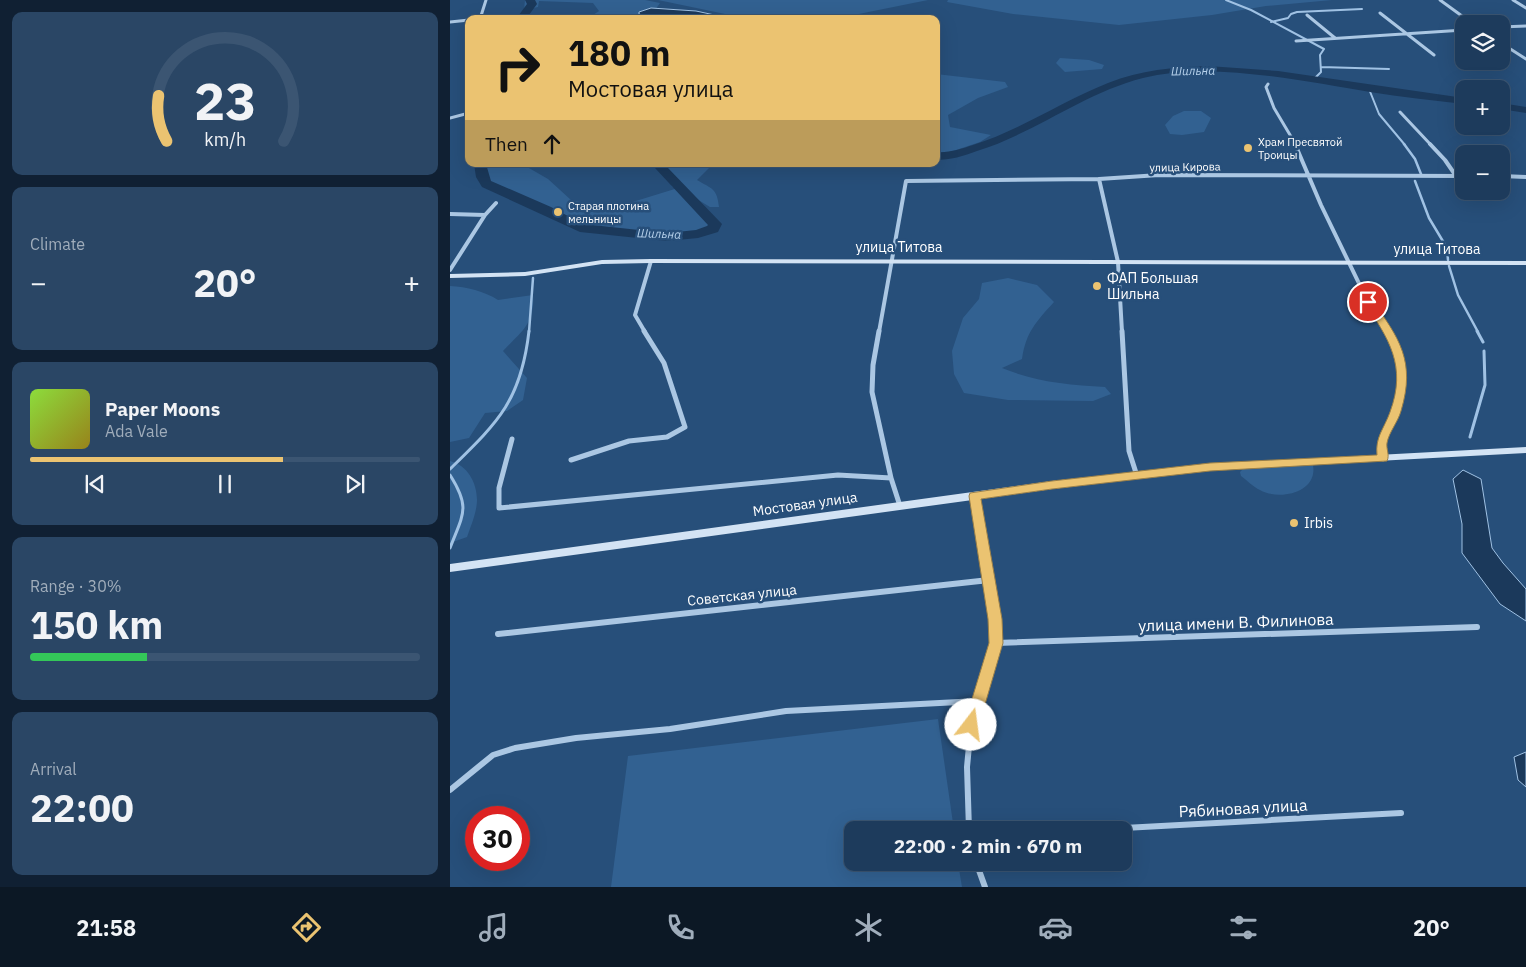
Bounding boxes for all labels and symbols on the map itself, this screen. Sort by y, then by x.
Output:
water label: Шильна [1171,63,1215,78]
place label: Храм Пресвятой Троицы [1258,135,1342,162]
marker: Храм Пресвятой Троицы [1242,142,1254,154]
street label: улица Кирова [1149,159,1221,175]
place label: Старая плотина мельницы [568,199,649,226]
marker: Старая плотина мельницы [552,206,564,218]
water label: Шильна [637,225,681,242]
street label: улица Титова [855,238,943,256]
street label: улица Титова [1393,240,1481,258]
place label: ФАП Большая Шильна [1107,269,1199,303]
marker: ФАП Большая Шильна [1091,280,1103,292]
pin [1347,281,1389,323]
street label: Мостовая улица [752,488,859,520]
place label: Irbis [1304,514,1333,532]
marker: Irbis [1288,517,1300,529]
street label: Советская улица [686,580,798,610]
street label: улица имени В. Филинова [1138,609,1334,635]
position arrow [944,698,996,750]
street label: Рябиновая улица [1178,795,1308,821]
speed limit sign: 30 [465,806,530,871]

